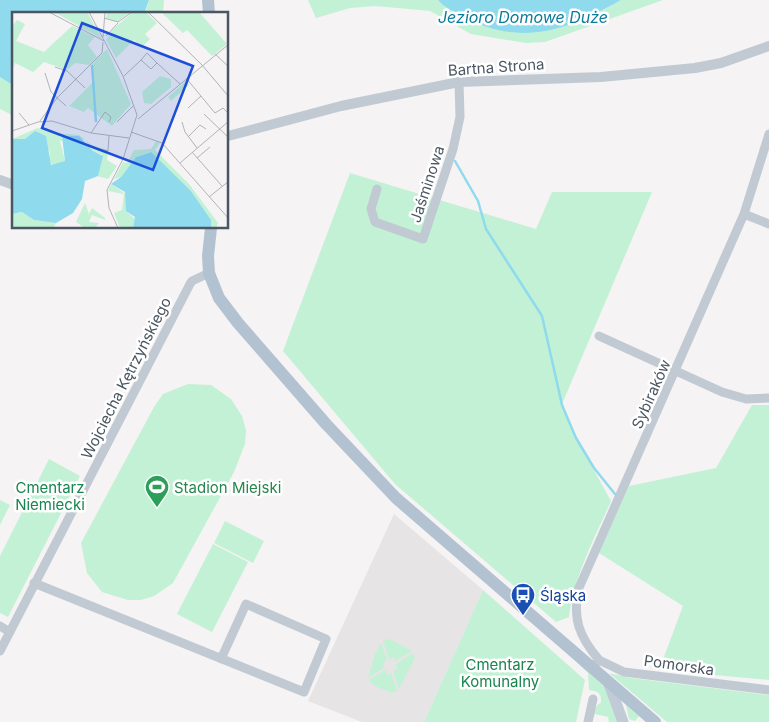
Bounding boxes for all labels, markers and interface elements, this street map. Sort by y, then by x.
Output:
water label: Jezioro Domowe Duże [438,7,608,27]
inset map [12,12,229,229]
street label: Bartna Strona [447,54,545,80]
street label: Jaśminowa [406,143,448,225]
street label: Wojciecha Kętrzyńskiego [77,294,175,462]
street label: Sybiraków [627,356,675,432]
sports icon: Stadion Miejski [144,474,170,508]
park label: Cmentarz Niemiecki [15,478,85,514]
place label: Stadion Miejski [174,478,281,497]
bus stop icon: Śląska [510,582,536,616]
place label: Śląska [540,586,586,605]
street label: Pomorska [643,651,715,679]
park label: Cmentarz Komunalny [461,655,540,691]

